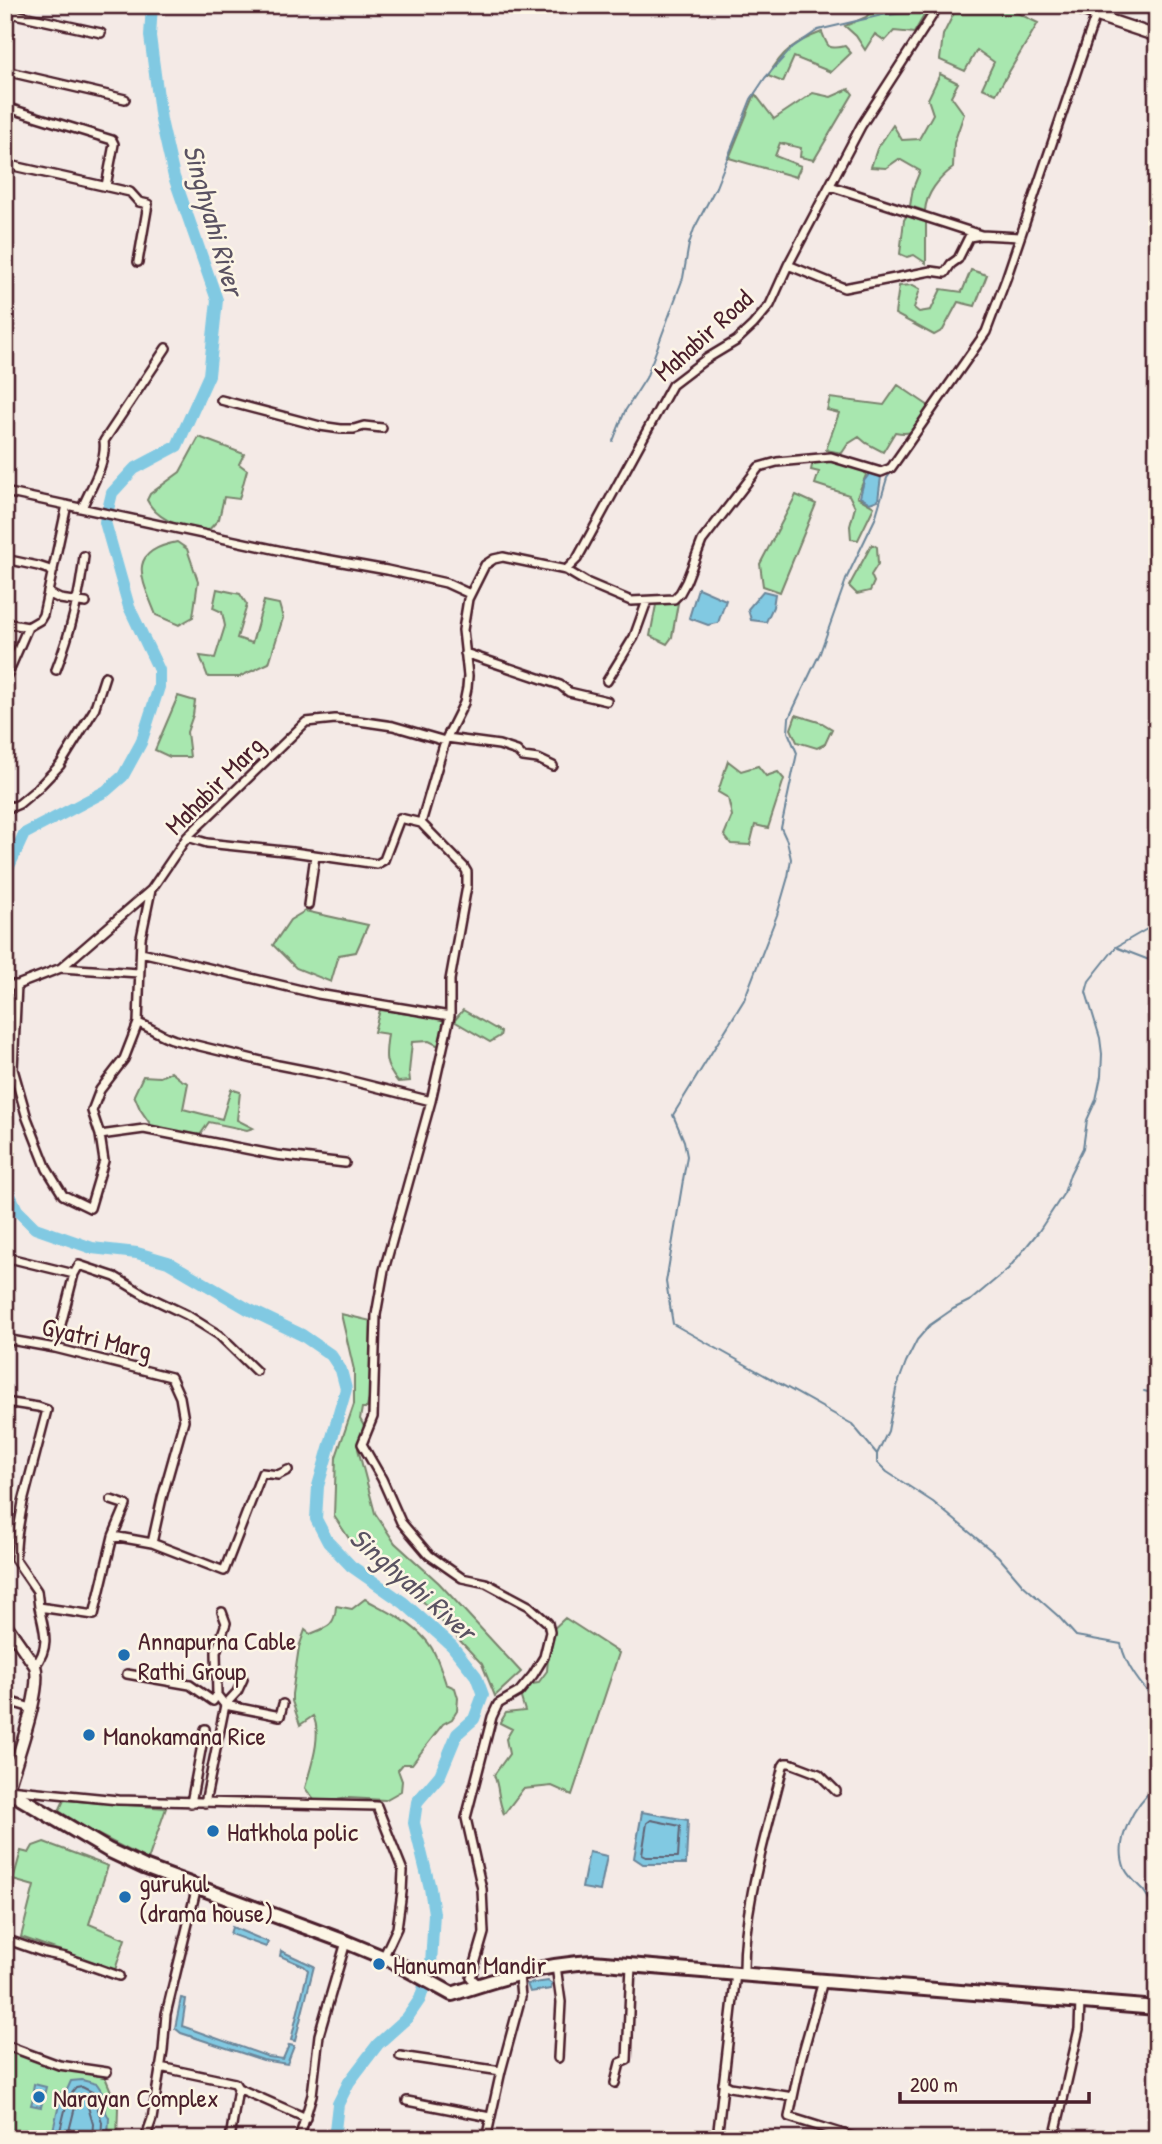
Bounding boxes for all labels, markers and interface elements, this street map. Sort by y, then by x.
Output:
water label: Singhyahi River [174,140,255,303]
street label: Mahabir Road [646,281,760,389]
street label: Mahabir Marg [157,728,271,842]
street label: Gyatri Marg [39,1308,155,1368]
water label: Singhyahi River [342,1519,487,1651]
place label: Annapurna Cable Rathi Group [138,1623,296,1688]
marker: Annapurna Cable Rathi Group [116,1647,132,1663]
place label: Manokamana Rice [103,1718,266,1753]
marker: Manokamana Rice [81,1727,97,1743]
place label: Hatkhola polic [227,1814,358,1849]
marker: Hatkhola polic [205,1823,221,1839]
place label: gurukul (drama house) [139,1865,274,1930]
marker: gurukul (drama house) [117,1889,133,1905]
place label: Hanuman Mandir [393,1947,547,1982]
marker: Hanuman Mandir [371,1956,387,1972]
scale bar [900,2060,1088,2104]
text: 200 m [910,2070,958,2099]
place label: Narayan Complex [53,2080,219,2115]
marker: Narayan Complex [31,2089,47,2105]

